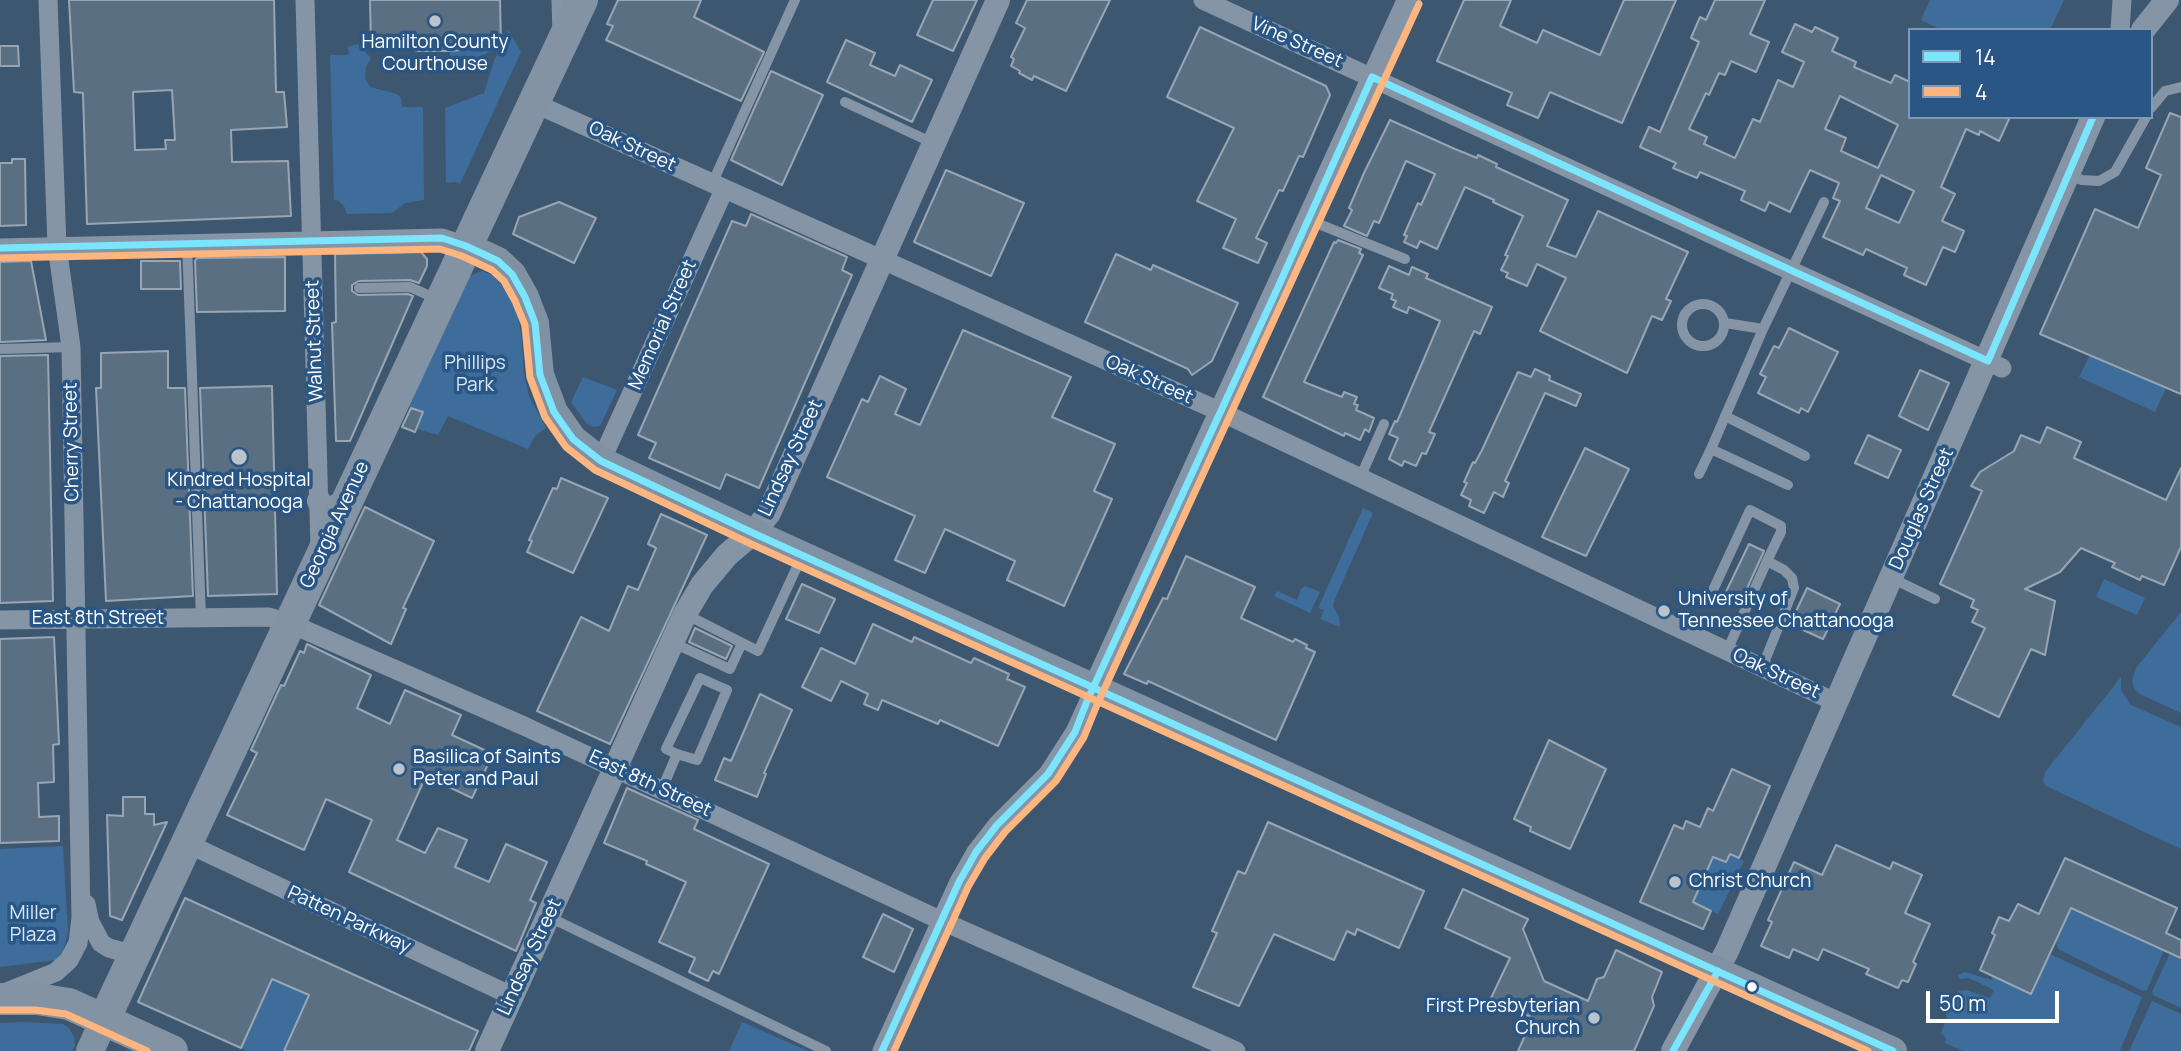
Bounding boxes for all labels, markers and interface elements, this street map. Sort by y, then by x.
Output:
marker: Hamilton County Courthouse [427,13,443,29]
street label: Vine Street [1248,13,1346,73]
legend [1908,28,2153,119]
place label: Hamilton County Courthouse [362,32,508,76]
text: 14 [1975,43,1996,71]
text: 4 [1975,78,1987,106]
street label: Oak Street [585,117,679,177]
street label: Memorial Street [624,256,702,394]
street label: Walnut Street [301,280,329,402]
street label: Oak Street [1102,351,1196,409]
park label: Phillips Park [444,353,506,397]
street label: Cherry Street [60,382,84,502]
street label: Lindsay Street [754,396,828,520]
street label: Douglas Street [1885,444,1959,574]
marker: Kindred Hospital - Chattanooga [229,447,249,467]
street label: Georgia Avenue [296,458,374,592]
place label: Kindred Hospital - Chattanooga [167,470,311,514]
place label: University of Tennessee Chattanooga [1678,589,1894,633]
marker: University of Tennessee Chattanooga [1656,603,1672,619]
street label: East 8th Street [32,608,164,630]
street label: Oak Street [1729,644,1823,704]
street label: East 8th Street [585,746,715,822]
place label: Basilica of Saints Peter and Paul [413,747,561,791]
marker: Basilica of Saints Peter and Paul [391,761,407,777]
place label: Christ Church [1689,871,1811,893]
marker: Christ Church [1667,874,1683,890]
street label: Patten Parkway [284,881,414,959]
street label: Lindsay Street [493,895,567,1019]
park label: Miller Plaza [9,903,57,947]
scale bar [1929,978,2062,1022]
unlabelled marker [1745,980,1759,994]
text: 50 m [1939,989,1986,1017]
place label: First Presbyterian Church [1426,996,1580,1040]
marker: First Presbyterian Church [1586,1010,1602,1026]

